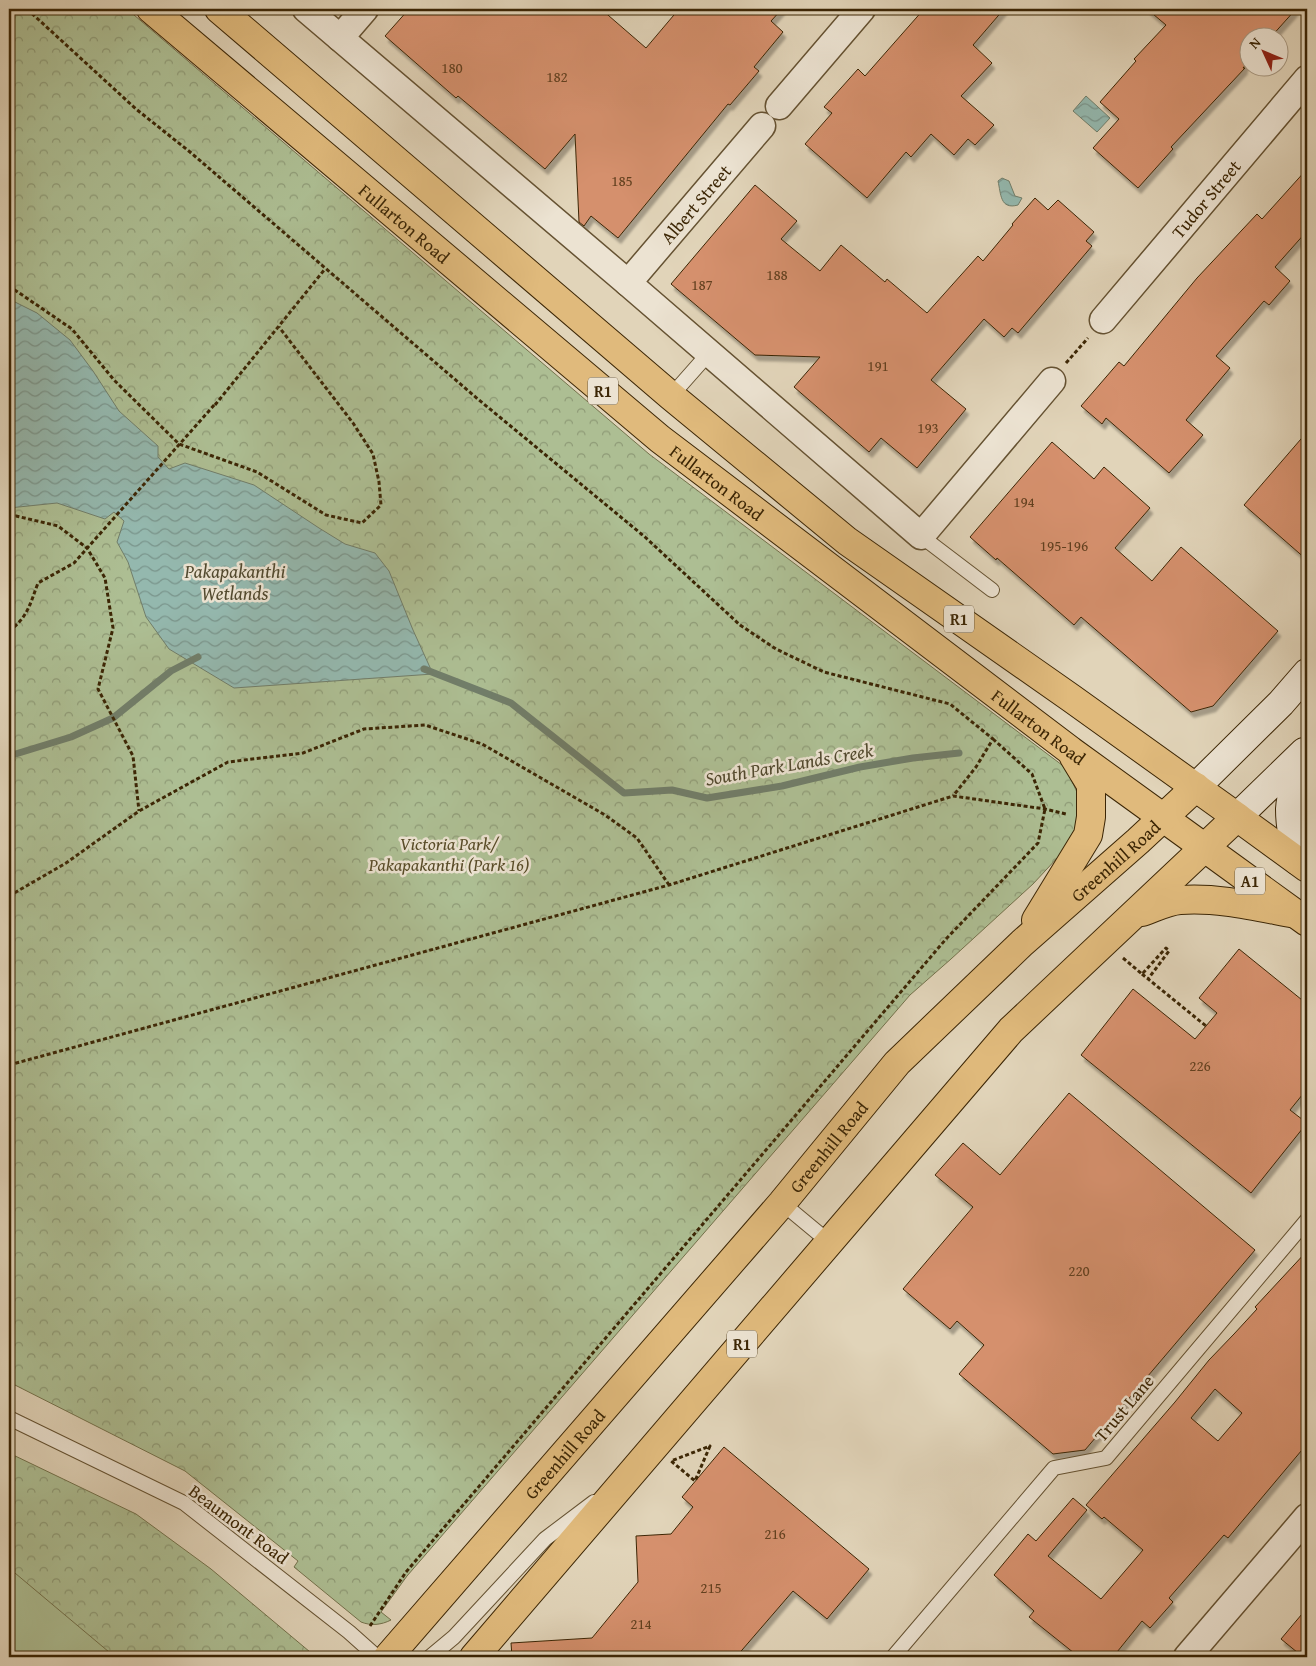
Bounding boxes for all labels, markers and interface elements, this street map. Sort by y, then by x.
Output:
north arrow [1238,28,1288,78]
text: N [1244,32,1266,53]
house number: 180 [441,57,463,78]
house number: 182 [546,66,568,87]
street label: Tudor Street [1165,153,1247,244]
street label: Albert Street [654,158,738,250]
house number: 185 [611,170,633,191]
street label: Fullarton Road [353,177,456,270]
house number: 188 [766,264,788,285]
house number: 187 [691,274,713,295]
house number: 191 [867,355,889,376]
road number: R1 [588,378,618,404]
house number: 193 [917,417,939,438]
street label: Fullarton Road [664,438,770,527]
house number: 194 [1013,491,1035,512]
house number: 195-196 [1040,535,1088,556]
water label: Pakapakanthi Wetlands [184,557,286,607]
road number: R1 [944,606,974,632]
street label: Fullarton Road [986,682,1092,771]
water label: South Park Lands Creek [703,735,876,793]
street label: Greenhill Road [1065,813,1166,908]
park label: Victoria Park/ Pakapakanthi (Park 16) [368,830,529,878]
road number: A1 [1235,868,1265,894]
house number: 226 [1189,1055,1211,1076]
street label: Greenhill Road [782,1095,874,1198]
house number: 220 [1068,1260,1090,1281]
road number: R1 [727,1330,757,1358]
street label: Trust Lane [1088,1368,1160,1448]
street label: Greenhill Road [517,1403,611,1505]
street label: Beaumont Road [183,1477,295,1571]
house number: 216 [764,1523,786,1544]
house number: 215 [700,1577,722,1598]
house number: 214 [630,1613,652,1634]

